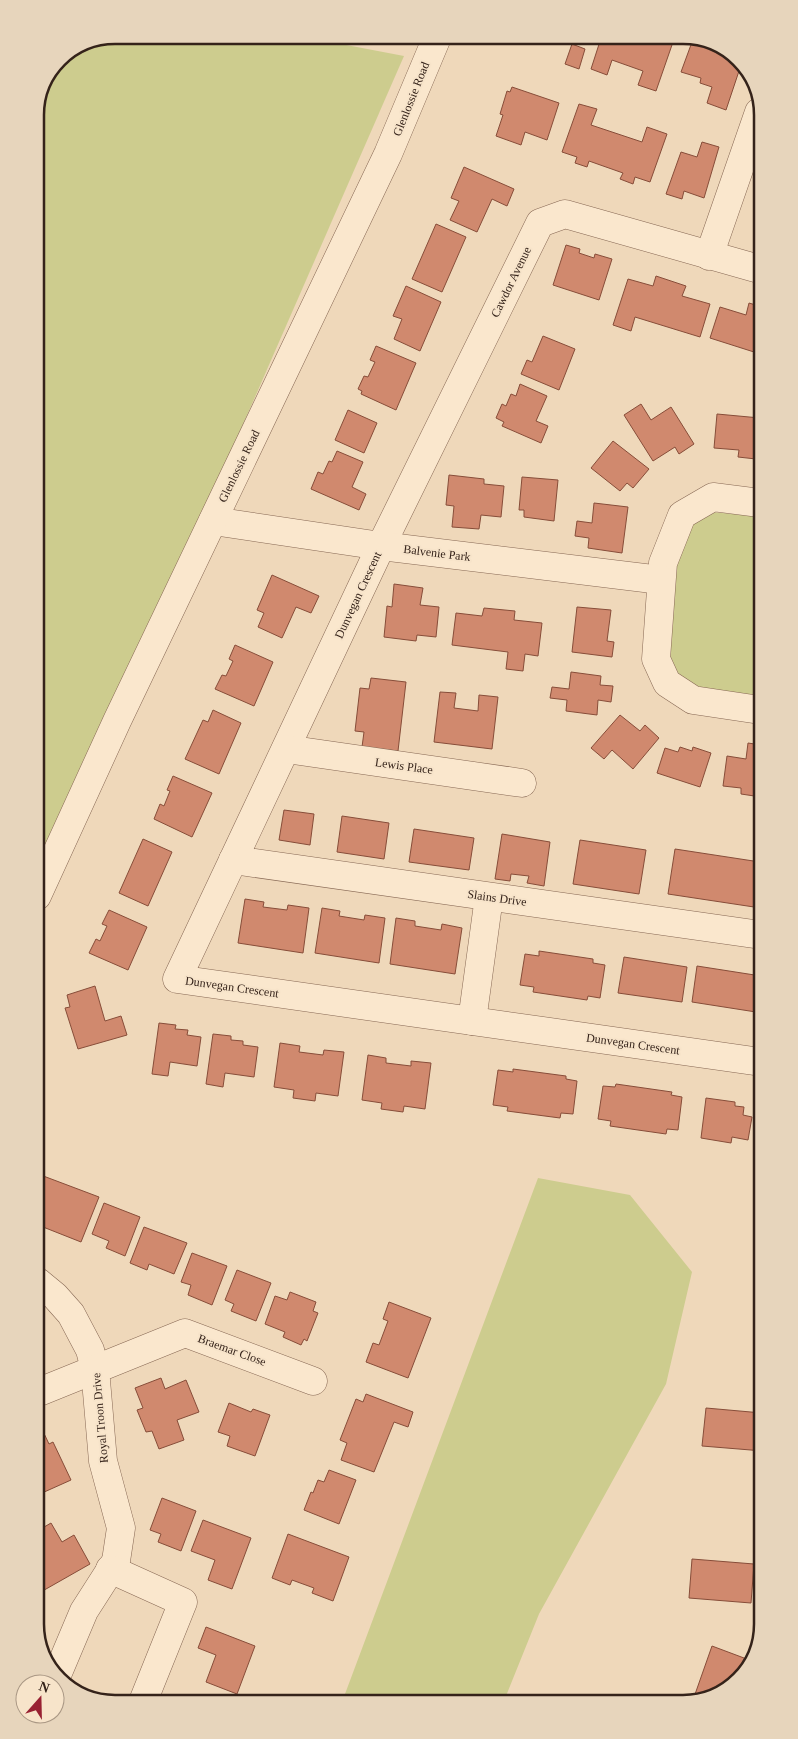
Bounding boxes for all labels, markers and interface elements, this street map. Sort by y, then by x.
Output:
street label: Glenlossie Road [390,60,432,138]
street label: Cawdor Avenue [488,244,534,320]
street label: Glenlossie Road [215,427,263,505]
street label: Balvenie Park [403,542,471,564]
street label: Dunvegan Crescent [332,549,385,641]
street label: Lewis Place [374,755,434,777]
street label: Slains Drive [466,887,528,909]
street label: Dunvegan Crescent [184,974,280,1001]
street label: Dunvegan Crescent [585,1031,681,1058]
street label: Braemar Close [196,1331,268,1369]
street label: Royal Troon Drive [89,1372,111,1464]
north arrow [15,1674,65,1724]
text: N [37,1678,52,1696]

